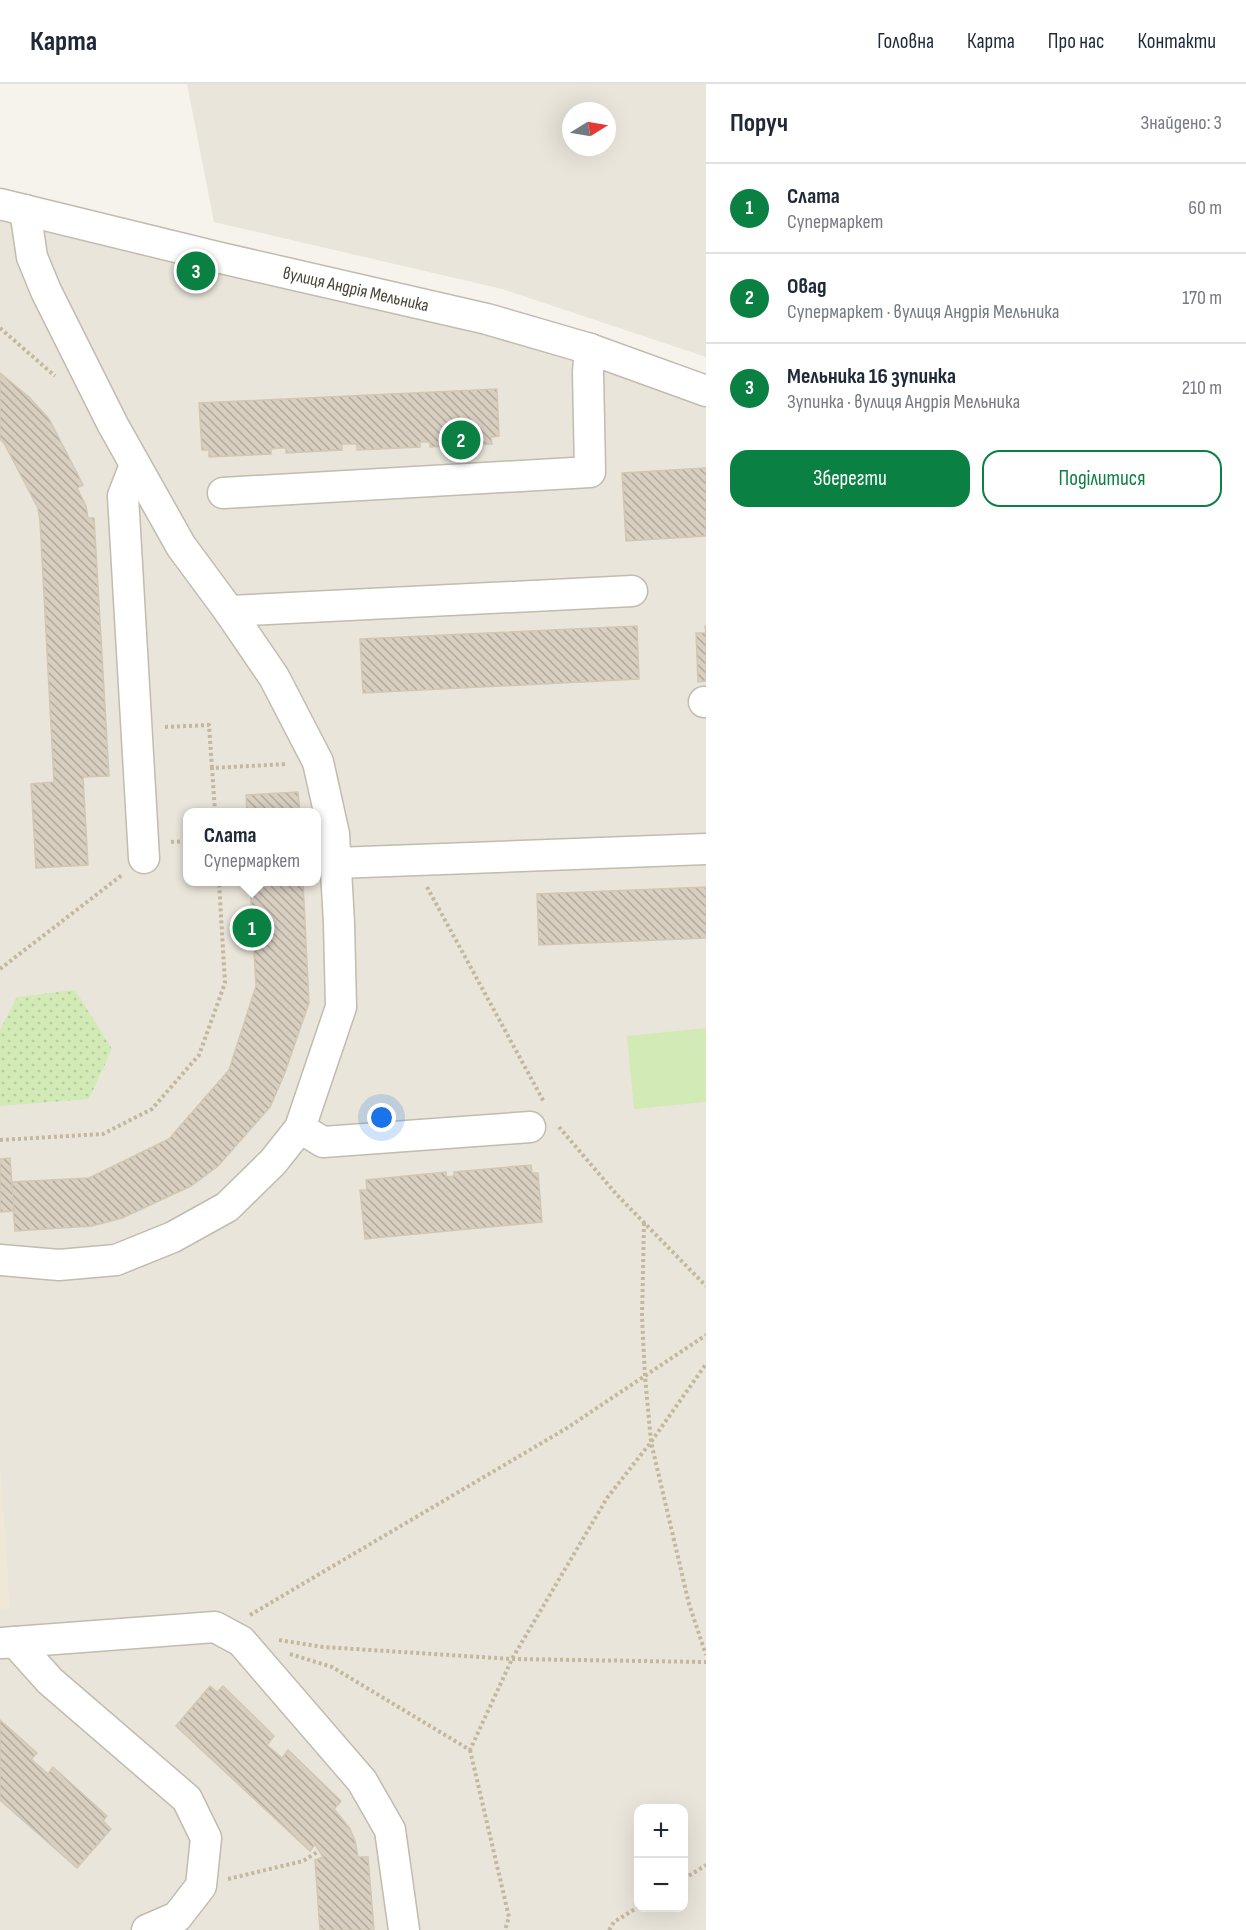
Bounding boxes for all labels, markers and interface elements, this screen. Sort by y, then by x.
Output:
text: Карта [30,25,97,58]
text: Головна [877,29,934,54]
text: Карта [967,29,1015,54]
text: Про нас [1048,29,1104,54]
text: Контакти [1137,29,1216,54]
north arrow [562,102,616,156]
text: Поруч [730,108,788,139]
text: Знайдено: 3 [1140,111,1222,135]
text: Слата [787,183,840,210]
text: 1 [746,196,753,220]
text: 60 m [1188,196,1222,220]
text: Супермаркет [787,210,883,234]
pin: 3 [176,248,216,294]
street label: вулиця Андрія Мельника [281,262,431,317]
text: Овад [787,273,827,300]
text: 2 [745,286,754,310]
text: 170 m [1182,286,1222,310]
text: Супермаркет · вулиця Андрія Мельника [787,300,1059,324]
text: Мельника 16 зупинка [787,363,956,390]
text: 3 [745,376,754,400]
text: 210 m [1182,376,1222,400]
text: Зупинка · вулиця Андрія Мельника [787,390,1020,414]
pin: 2 [442,418,480,462]
button: Зберегти [730,450,970,507]
button: Поділитися [982,450,1222,507]
popup [183,808,321,886]
text: Слата [204,822,257,849]
text: Супермаркет [204,849,300,873]
pin: 1 [232,906,272,950]
your location [367,1103,396,1132]
map controls [634,1804,688,1912]
button: + [634,1804,688,1858]
button: − [634,1858,688,1912]

